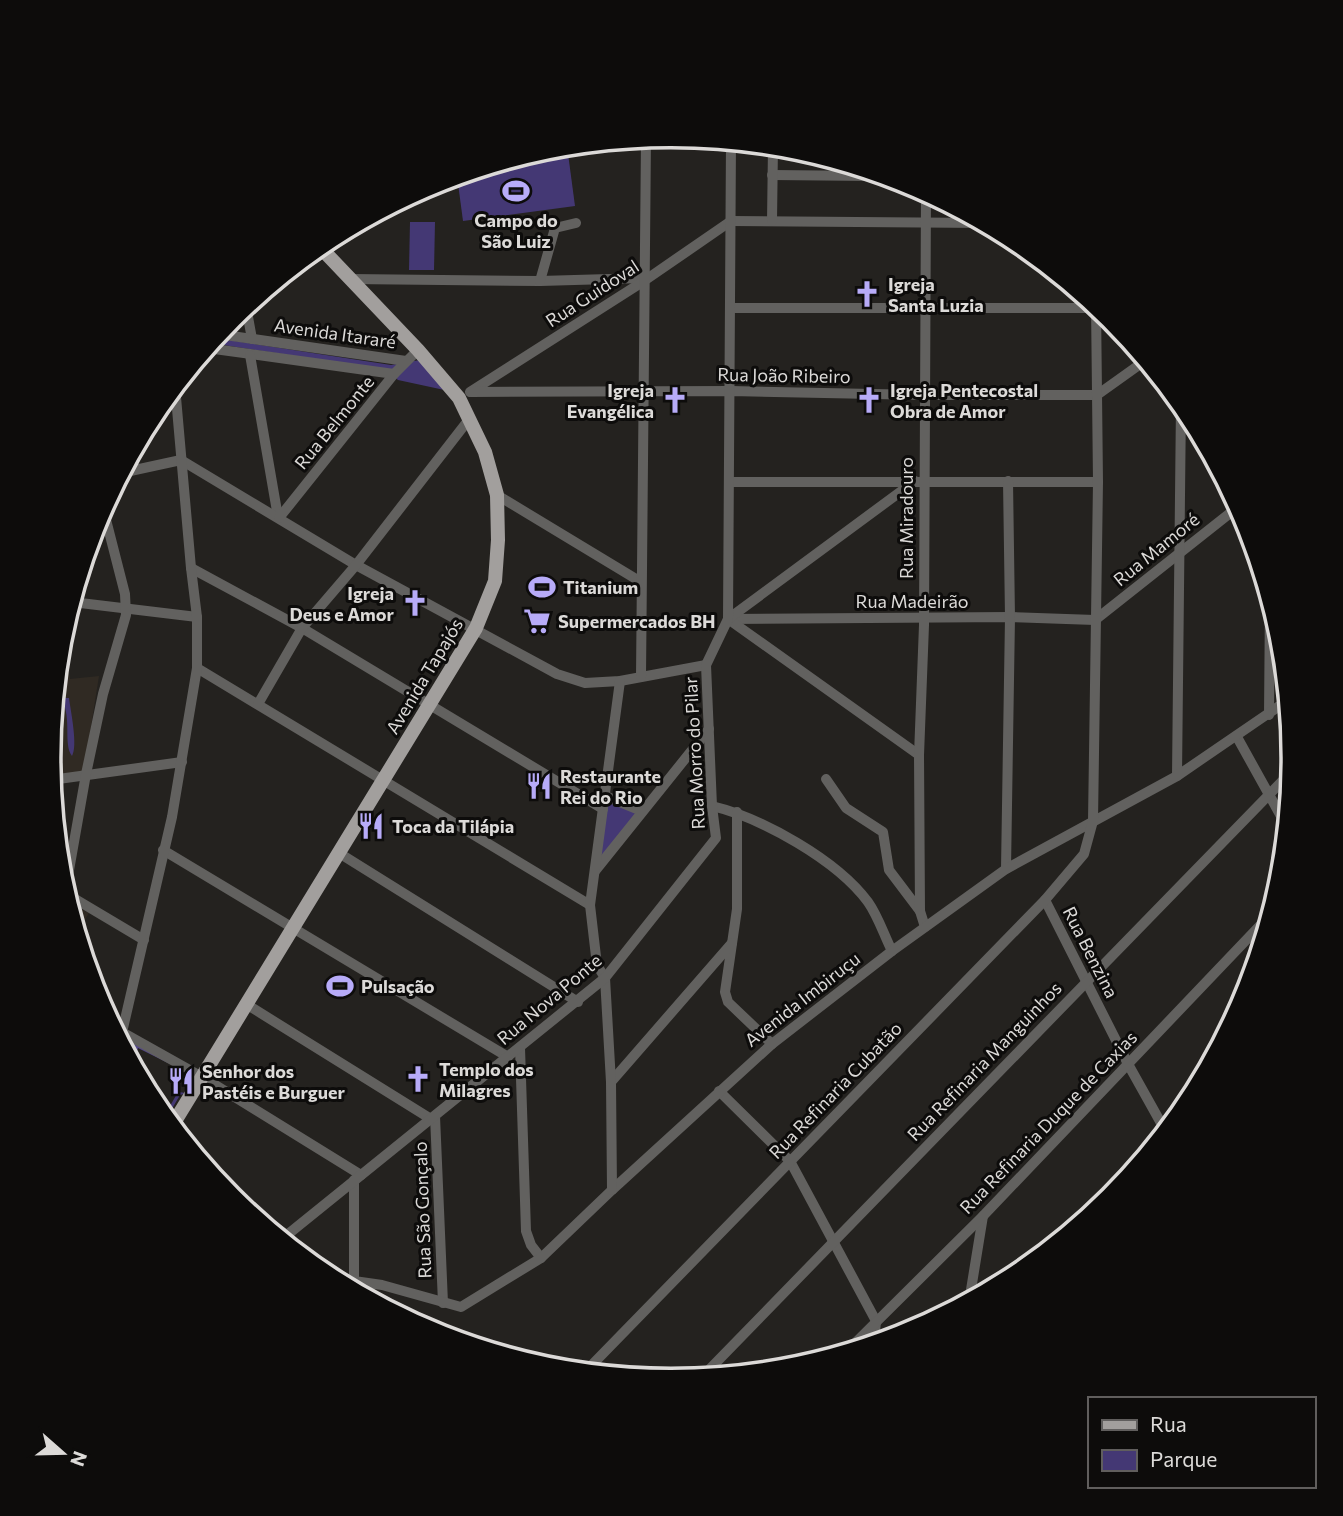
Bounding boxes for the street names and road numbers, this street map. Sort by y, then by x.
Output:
street label: Rua Guidoval [541,255,643,331]
street label: Avenida Itararé [273,314,397,352]
street label: Rua João Ribeiro [717,363,851,387]
street label: Rua Belmonte [290,371,378,473]
street label: Rua Miradouro [895,457,917,579]
street label: Rua Mamoré [1109,508,1203,590]
street label: Rua Madeirão [856,590,968,612]
street label: Avenida Tapajós [381,614,467,738]
street label: Rua Morro do Pilar [679,676,709,830]
street label: Rua Benzina [1059,903,1123,1001]
street label: Avenida Imbiruçu [740,947,864,1051]
street label: Rua Nova Ponte [492,949,606,1049]
street label: Rua Refinaria Manguinhos [902,977,1066,1145]
street label: Rua Refinaria Cubatão [764,1017,906,1163]
street label: Rua Refinaria Duque de Caxias [955,1026,1141,1218]
street label: Rua São Gonçalo [409,1141,435,1279]

